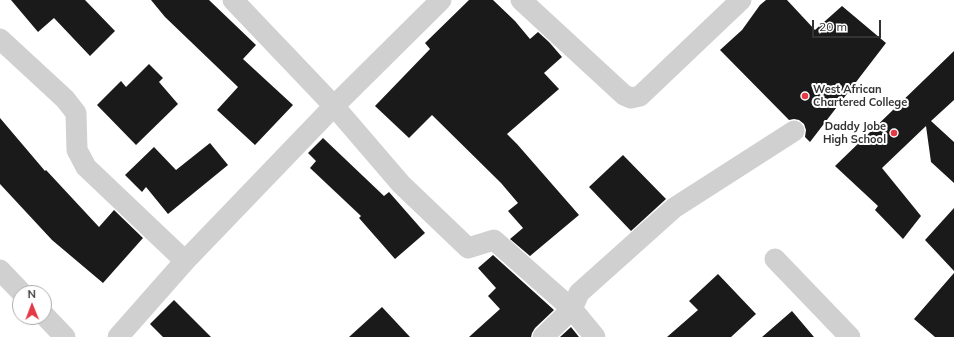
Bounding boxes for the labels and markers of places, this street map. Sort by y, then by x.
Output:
place label: West African Chartered College [813,83,907,109]
marker: West African Chartered College [800,91,810,101]
place label: Daddy Jobe High School [823,120,886,146]
marker: Daddy Jobe High School [889,128,899,138]

